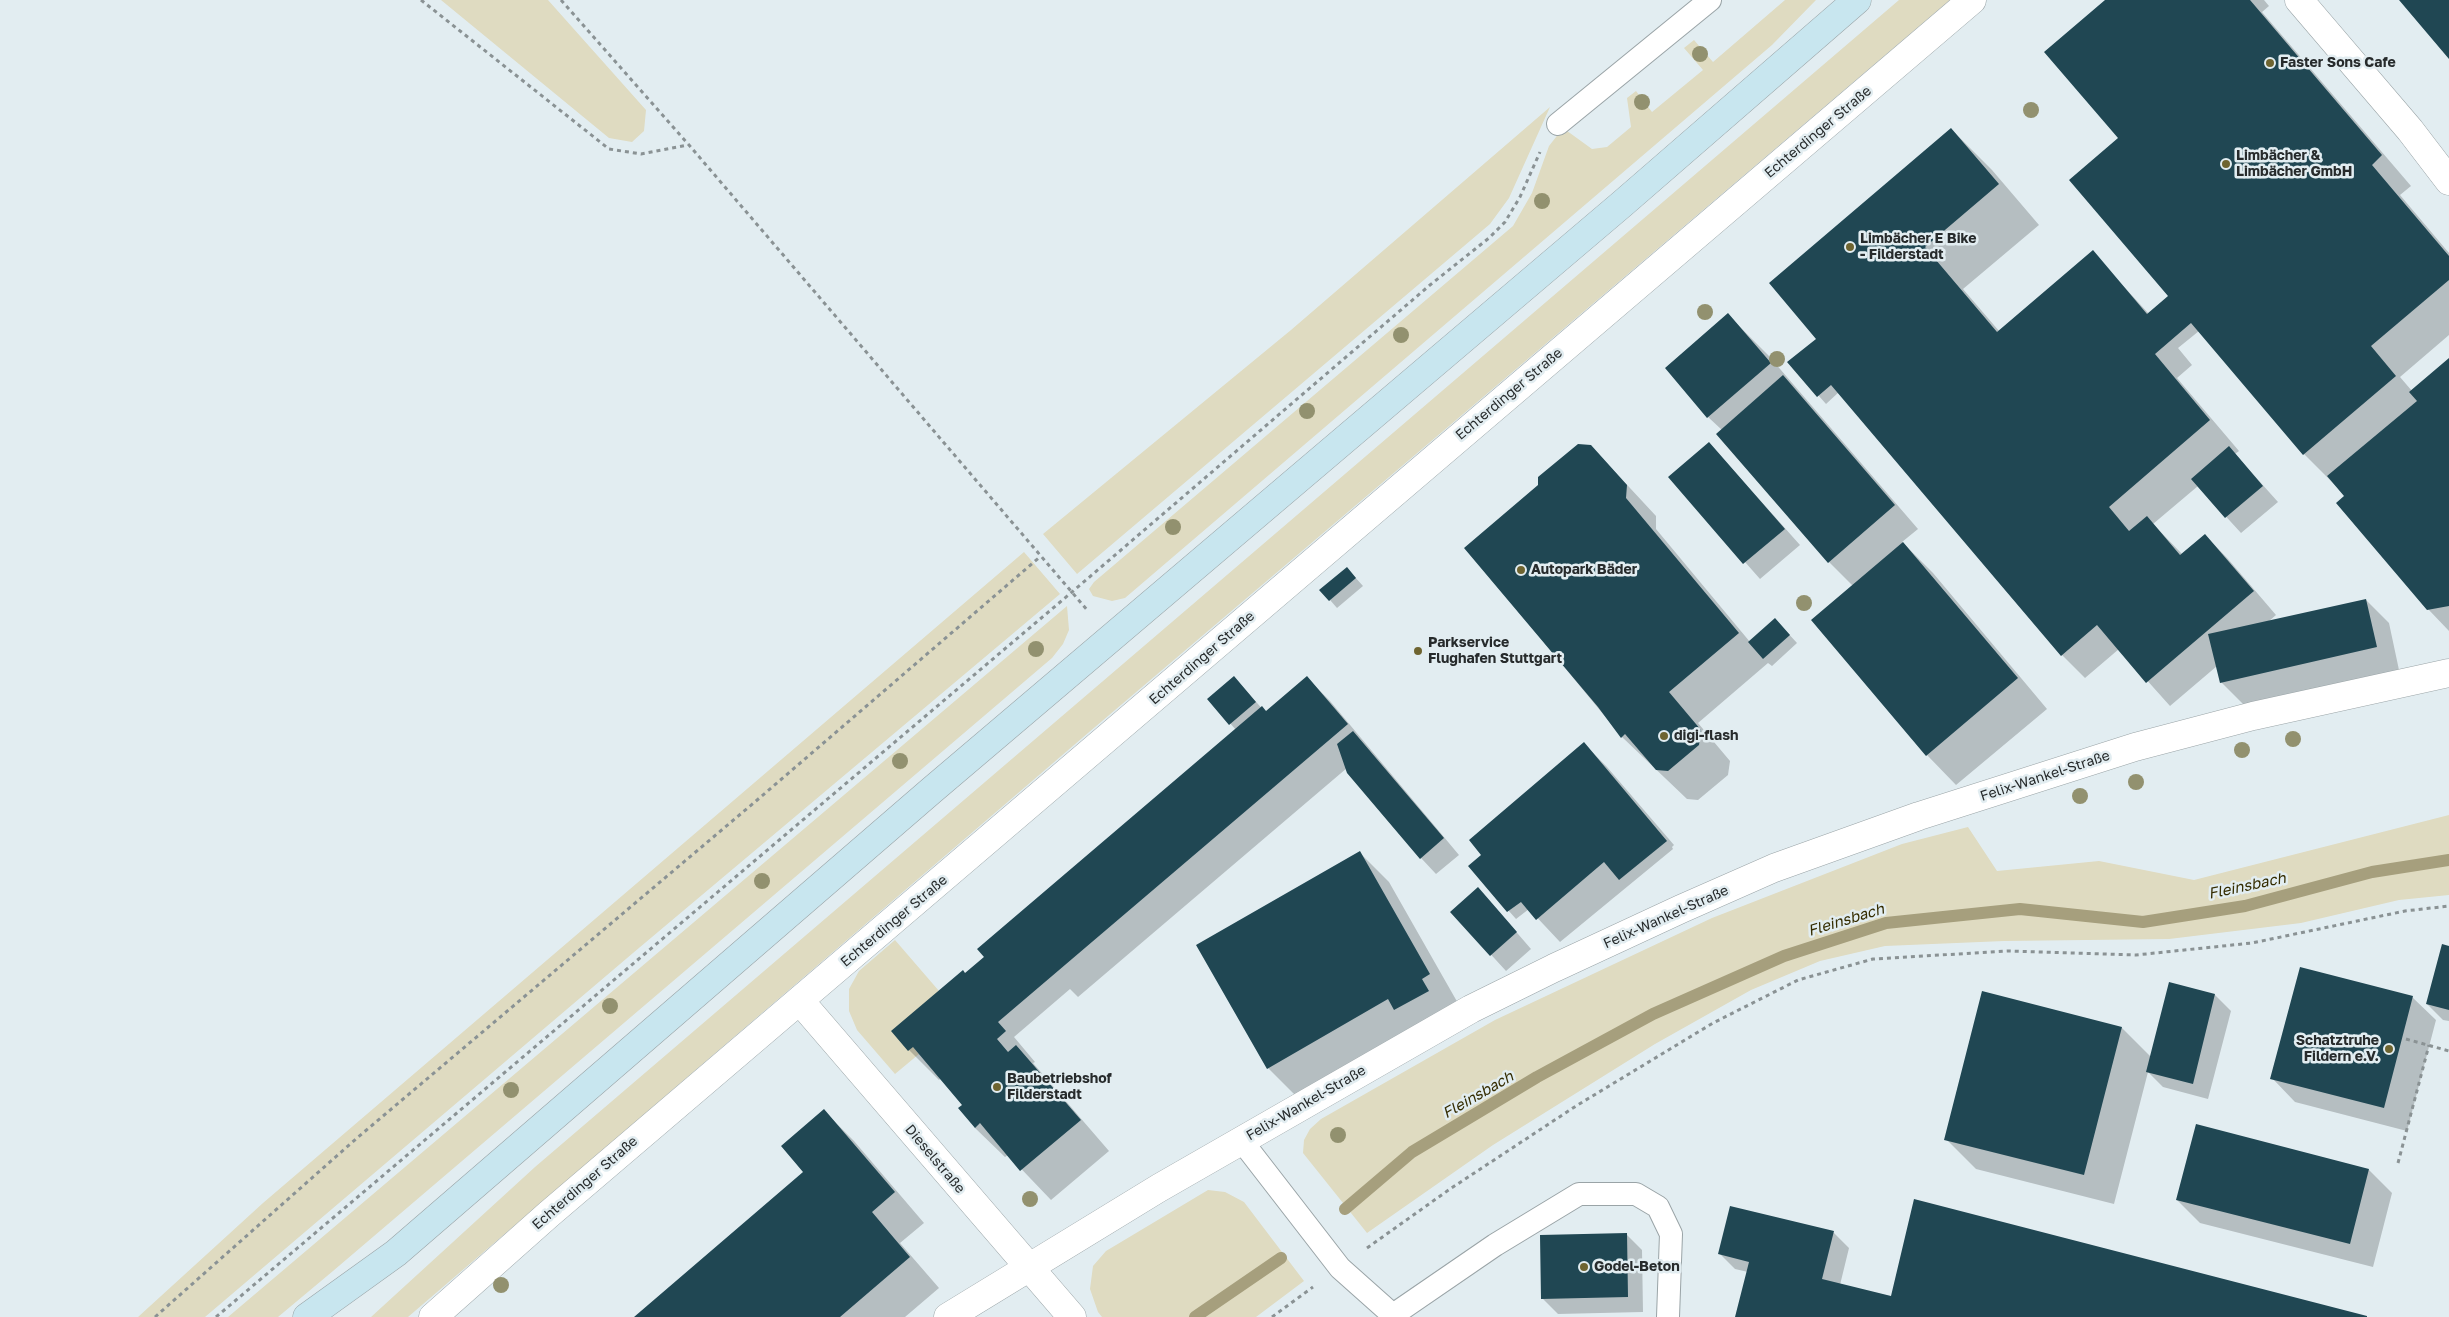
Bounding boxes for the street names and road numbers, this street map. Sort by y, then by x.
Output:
street label: Echterdinger Straße [1761,83,1875,181]
street label: Echterdinger Straße [1452,345,1566,443]
street label: Echterdinger Straße [1146,608,1258,708]
street label: Felix-Wankel-Straße [1978,747,2112,805]
street label: Echterdinger Straße [837,872,951,970]
street label: Felix-Wankel-Straße [1601,882,1731,952]
street label: Felix-Wankel-Straße [1243,1062,1369,1144]
street label: Dieselstraße [902,1121,968,1197]
street label: Echterdinger Straße [529,1133,641,1233]

